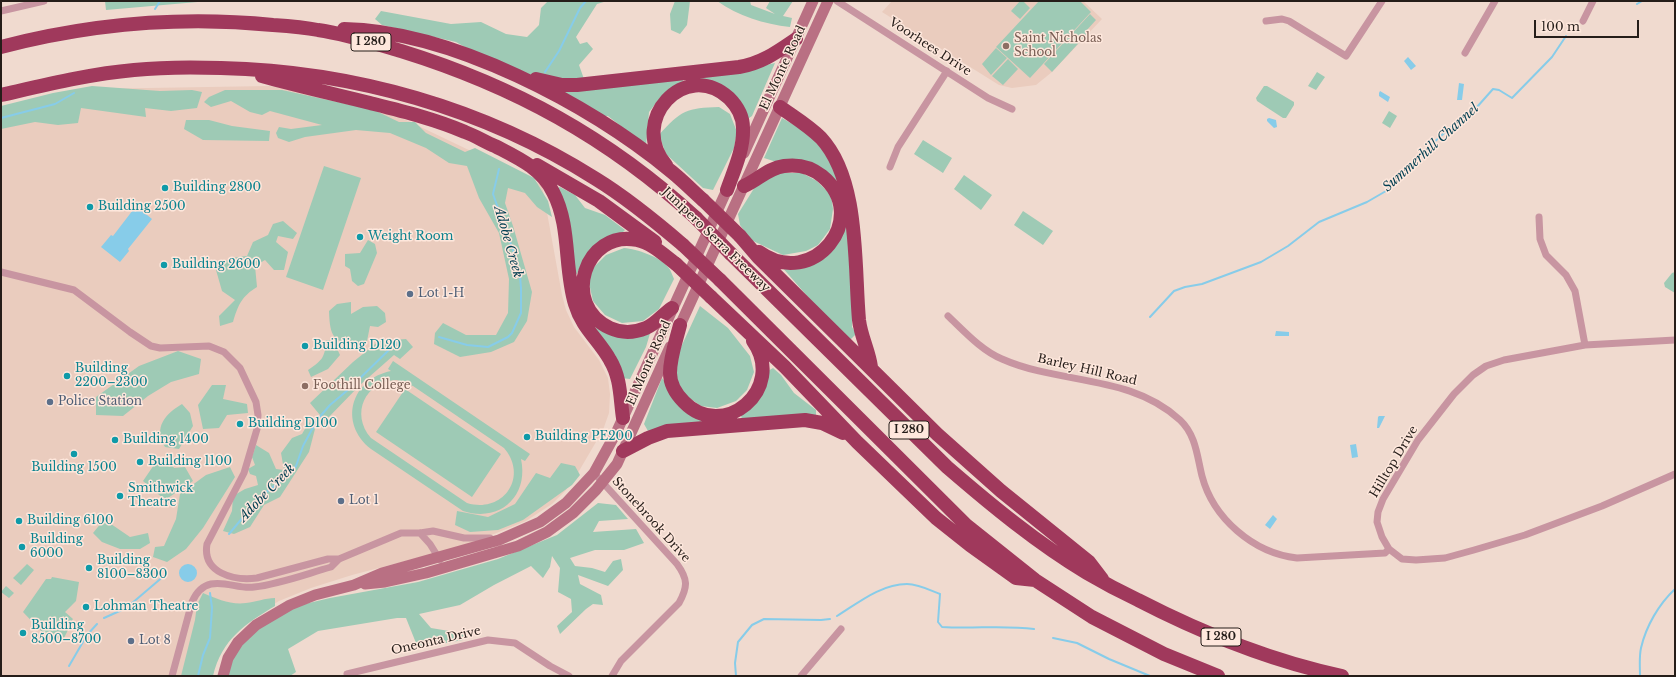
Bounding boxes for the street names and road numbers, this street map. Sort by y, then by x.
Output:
street label: Voorhees Drive [886,15,974,79]
street label: El Monte Road [757,23,809,113]
road number: I 280 [351,33,391,51]
street label: Junipero Serra Freeway [659,185,773,295]
street label: El Monte Road [624,318,674,408]
street label: Barley Hill Road [1036,352,1138,388]
road number: I 280 [889,421,929,439]
street label: Hilltop Drive [1367,423,1421,501]
street label: Stonebrook Drive [609,475,693,565]
street label: Oneonta Drive [390,624,482,658]
road number: I 280 [1201,628,1241,646]

